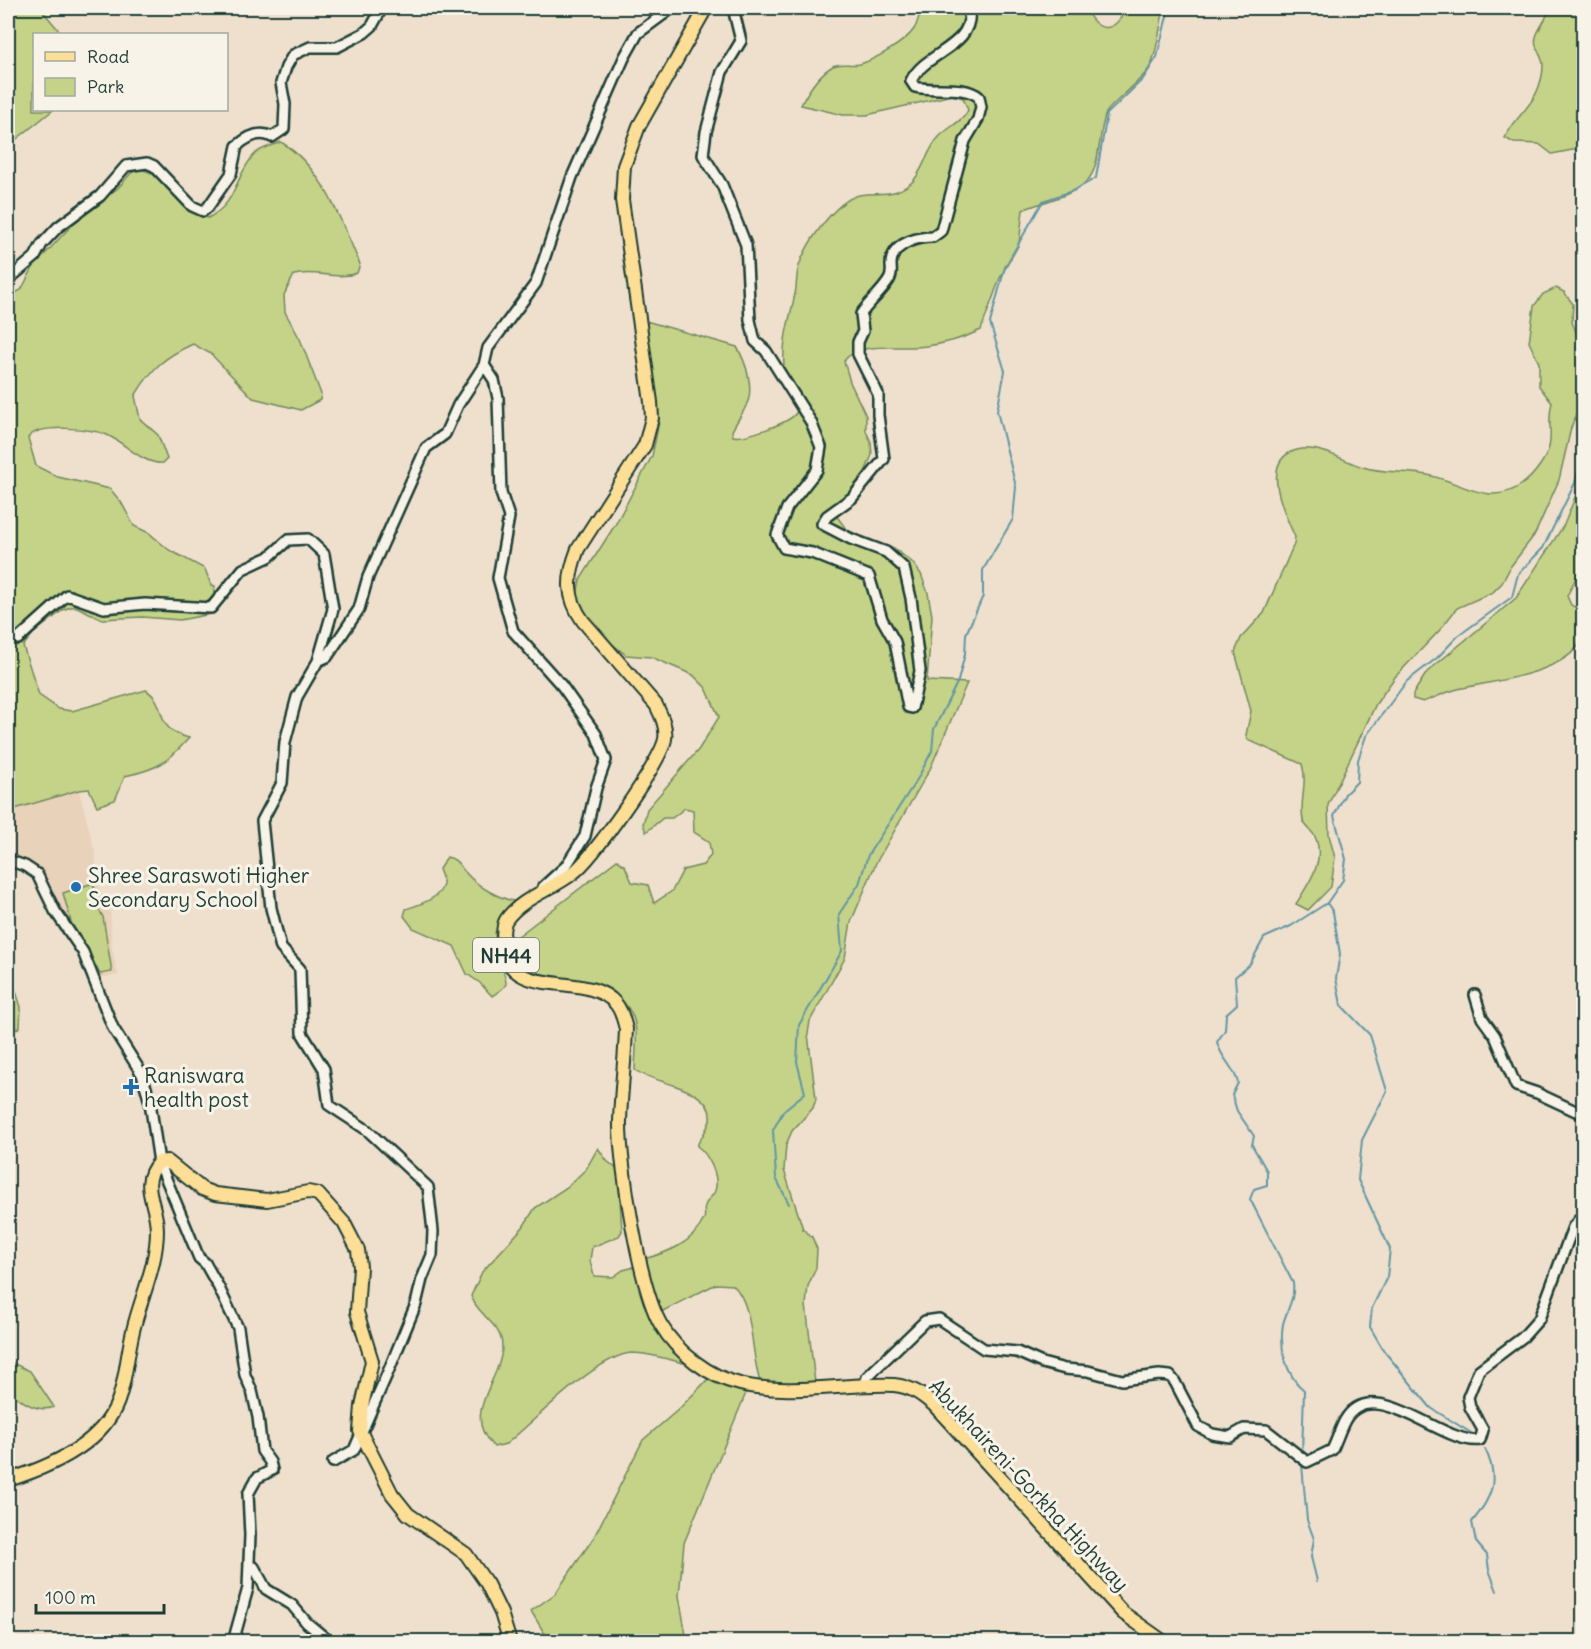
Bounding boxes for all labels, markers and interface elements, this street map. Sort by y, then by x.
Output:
legend [33,33,228,111]
text: Road [87,45,130,68]
text: Park [87,75,124,98]
place label: Shree Saraswoti Higher Secondary School [88,862,310,913]
marker: Shree Saraswoti Higher Secondary School [69,880,83,894]
road number: NH44 [473,938,539,972]
place label: Raniswara health post [144,1062,249,1113]
marker: Raniswara health post [122,1078,140,1096]
street label: Abukhaireni-Gorkha Highway [923,1373,1135,1597]
scale bar [36,1577,164,1615]
text: 100 m [45,1586,96,1609]

